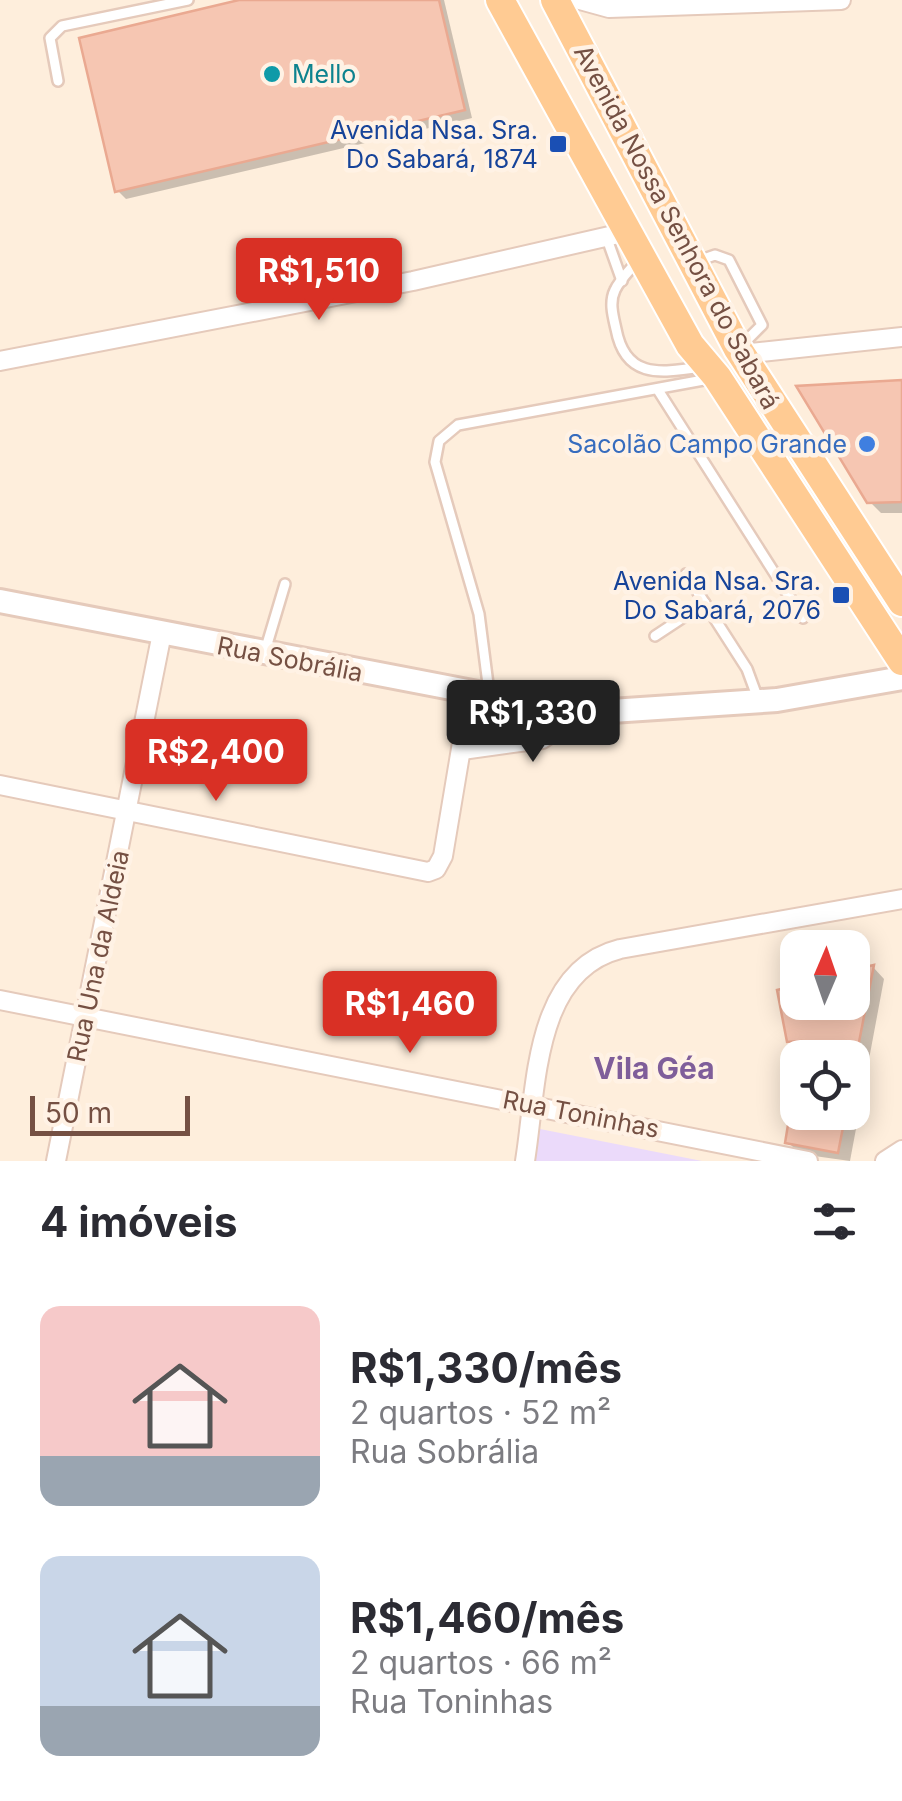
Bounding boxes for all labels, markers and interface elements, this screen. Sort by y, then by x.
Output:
street label: Avenida Nossa Senhora do Sabará [568,40,786,414]
place label: Mello [292,59,356,89]
marker: Mello [261,63,283,85]
place label: Avenida Nsa. Sra. Do Sabará, 1874 [330,115,538,174]
marker: Avenida Nsa. Sra. Do Sabará, 1874 [547,133,569,155]
pin: R$1,510 [227,238,411,323]
text: R$1,510 [258,251,380,290]
place label: Sacolão Campo Grande [567,429,847,459]
marker: Sacolão Campo Grande [856,433,878,455]
place label: Avenida Nsa. Sra. Do Sabará, 2076 [613,566,821,625]
marker: Avenida Nsa. Sra. Do Sabará, 2076 [830,584,852,606]
street label: Rua Sobrália [215,630,365,688]
pin: R$1,330 [441,680,625,765]
text: R$1,330 [469,693,597,732]
pin: R$2,400 [124,719,308,804]
text: R$2,400 [147,732,285,771]
street label: Rua Una da Aldeia [61,847,135,1065]
north arrow [780,930,870,1020]
map controls [780,930,870,1130]
pin: R$1,460 [318,971,502,1056]
text: R$1,460 [345,984,475,1023]
button: locate [780,1040,870,1130]
district label: Vila Géa [593,1050,715,1086]
street label: Rua Toninhas [500,1084,662,1144]
scale bar [30,1091,190,1136]
text: 50 m [45,1096,112,1130]
icon: filters [807,1194,862,1249]
text: 4 imóveis [40,1196,237,1247]
text: R$1,330/mês [350,1342,622,1393]
icon: home [120,1346,240,1466]
text: 2 quartos · 52 m² [350,1393,611,1432]
text: Rua Sobrália [350,1432,539,1471]
text: R$1,460/mês [350,1592,624,1643]
icon: home [120,1596,240,1716]
text: 2 quartos · 66 m² [350,1643,612,1682]
text: Rua Toninhas [350,1682,553,1721]

